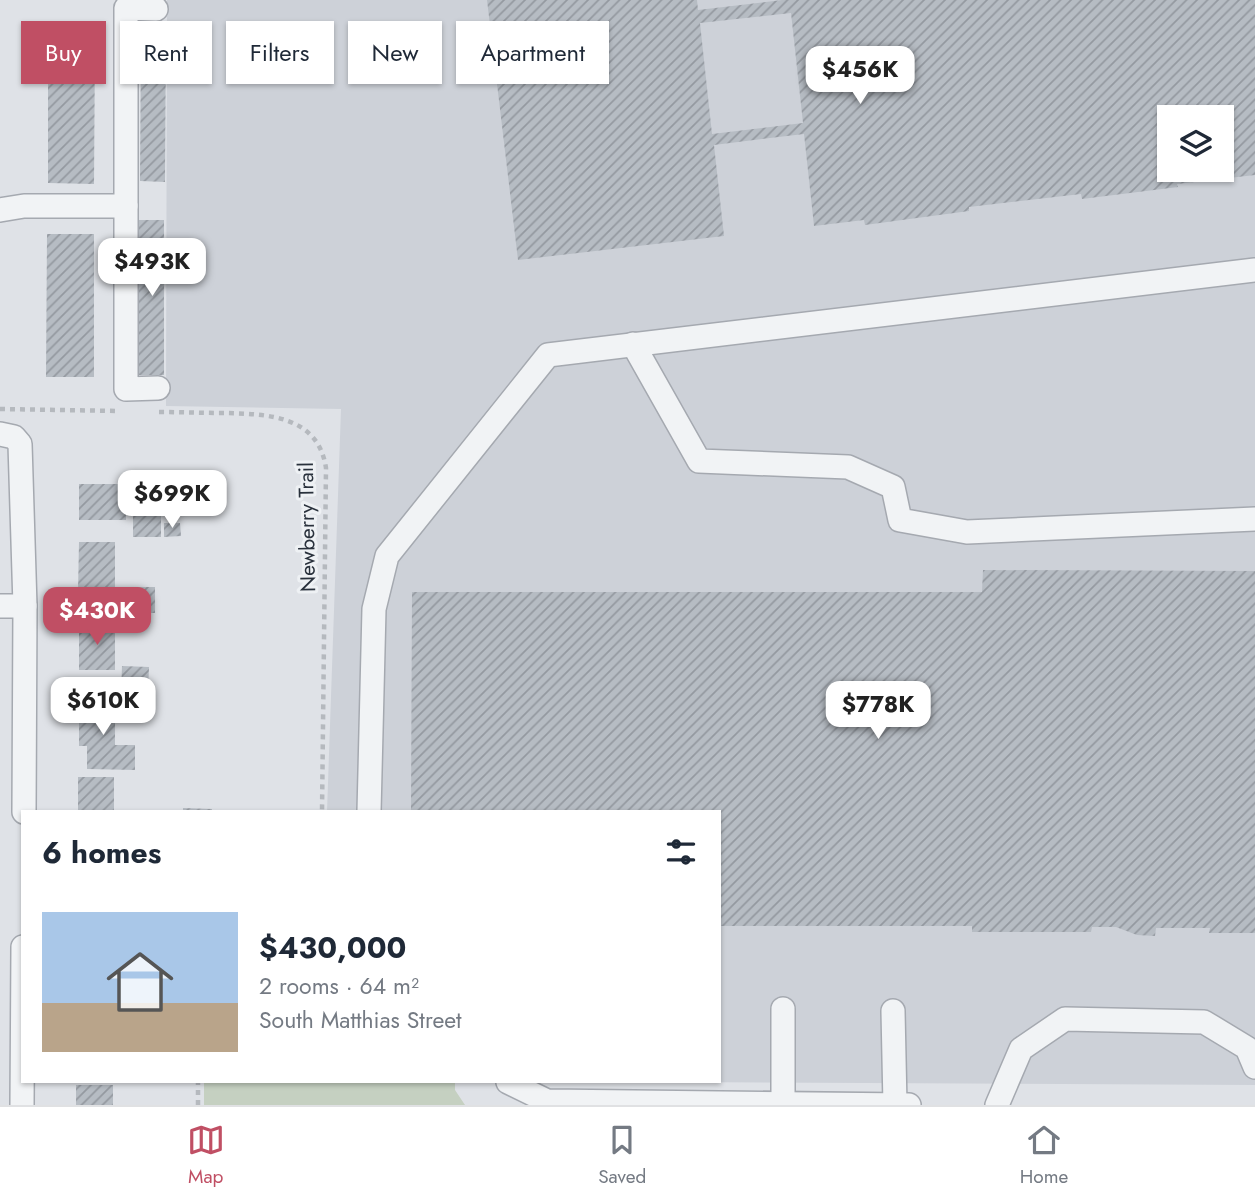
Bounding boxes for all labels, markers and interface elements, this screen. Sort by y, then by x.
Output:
chip: Buy [21,21,106,84]
chip: Rent [120,21,212,84]
chip: Filters [226,21,334,84]
chip: New [348,21,442,84]
chip: Apartment [456,21,609,84]
pin: $456K [811,46,909,106]
text: $456K [822,52,898,86]
map controls [1157,105,1234,182]
button: layers [1157,105,1234,182]
pin: $493K [103,238,201,298]
text: $493K [114,244,190,278]
street label: Newberry Trail [291,462,323,592]
pin: $699K [123,470,221,530]
text: $699K [134,476,210,510]
pin: $430K [48,588,146,647]
text: $430K [59,593,135,627]
pin: $610K [54,678,152,737]
pin: $778K [829,682,927,741]
text: $610K [67,683,139,717]
text: $778K [842,687,914,721]
text: 6 homes [42,831,161,874]
icon: filters [662,833,700,871]
text: $430,000 [259,926,406,969]
icon: home [98,940,182,1024]
text: 2 rooms · 64 m² [259,969,419,1003]
text: South Matthias Street [259,1003,462,1037]
tab: Map [187,1121,225,1190]
tab: Saved [598,1121,646,1190]
tab: Home [1020,1121,1068,1190]

